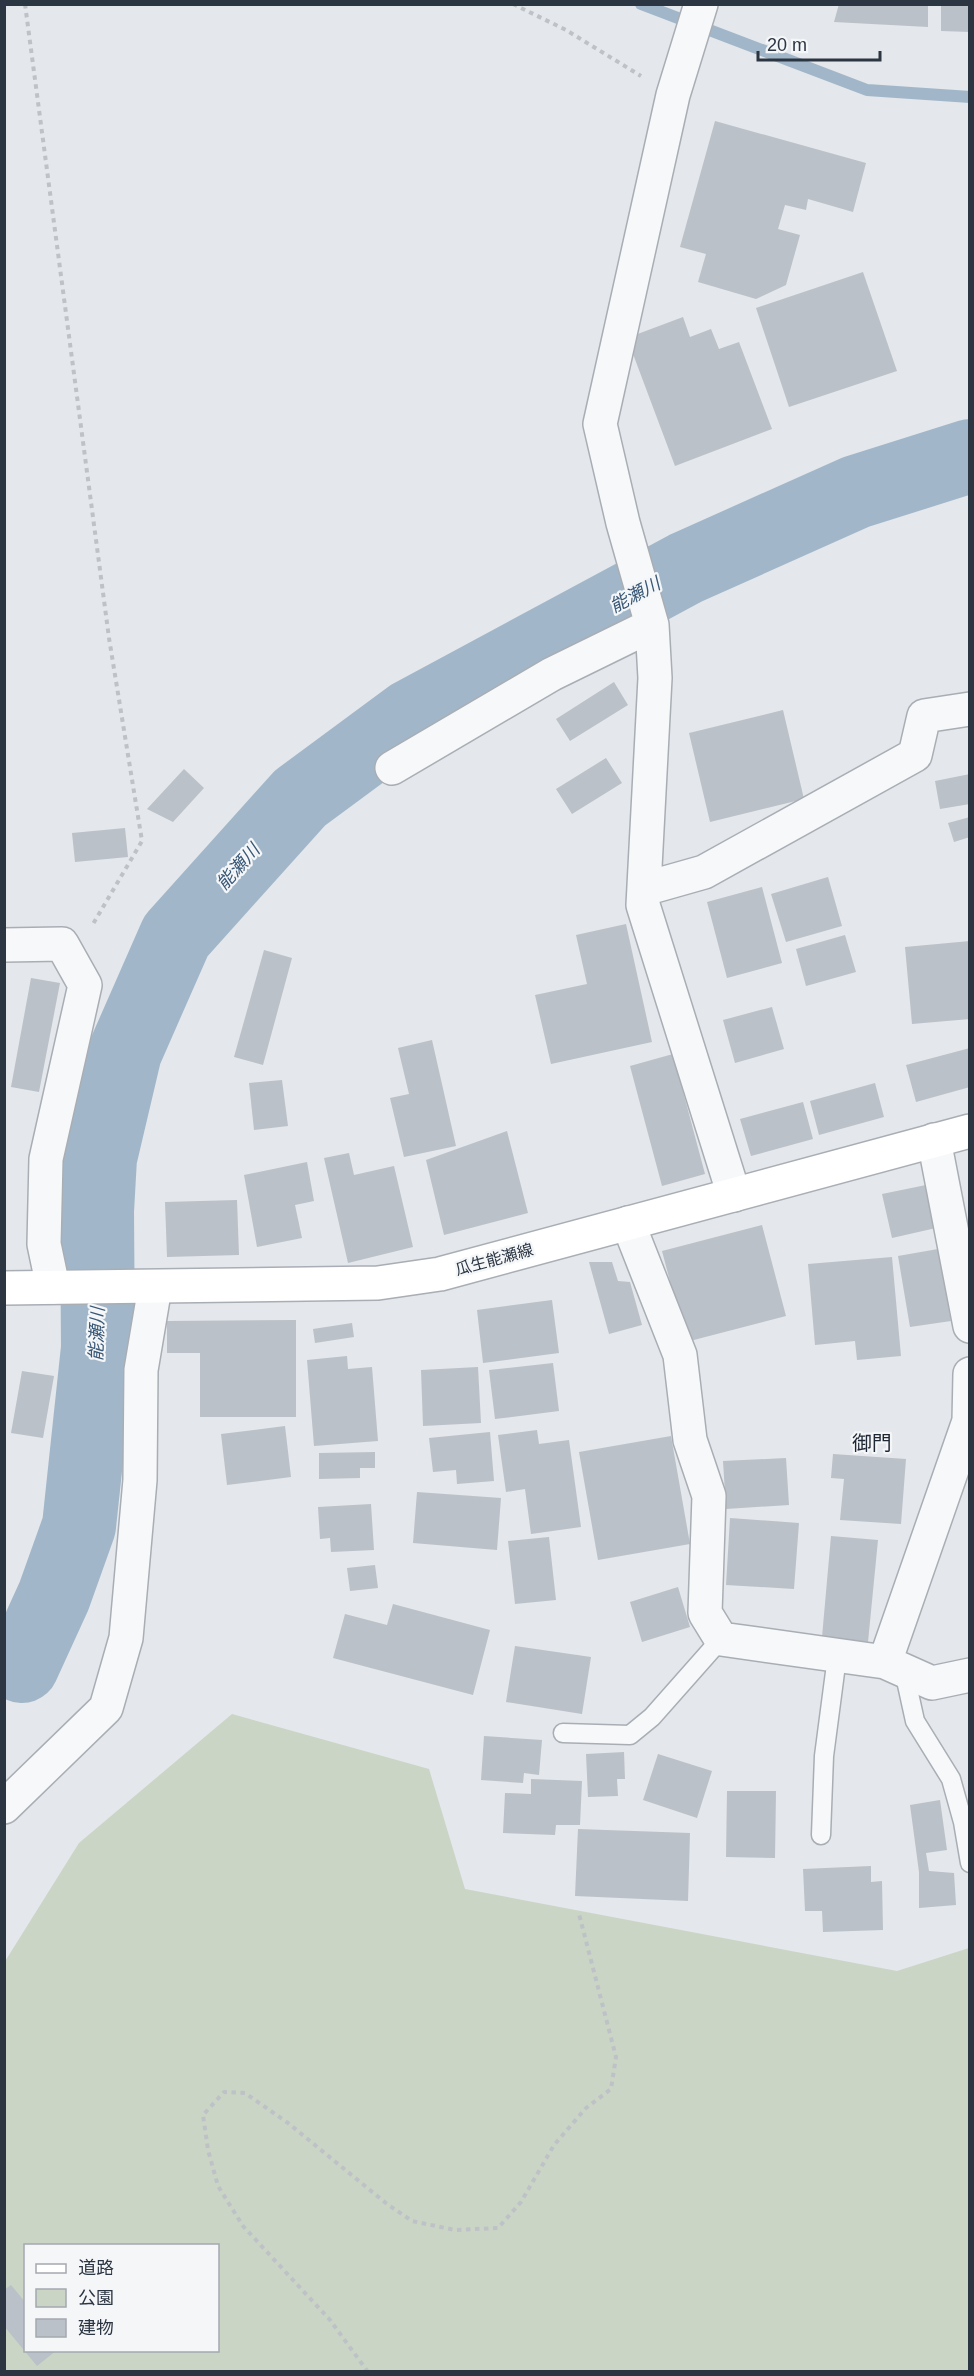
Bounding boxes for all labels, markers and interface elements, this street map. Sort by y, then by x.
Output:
scale bar [758,24,880,62]
text: 20 m [767,35,807,55]
water label: 能瀬川 [606,573,665,617]
water label: 能瀬川 [213,839,265,894]
street label: 瓜生能瀬線 [453,1241,535,1278]
water label: 能瀬川 [86,1305,108,1361]
district label: 御門 [852,1432,892,1454]
legend [24,2244,219,2352]
text: 道路 [78,2258,114,2278]
text: 公園 [78,2288,114,2308]
text: 建物 [78,2318,114,2338]

